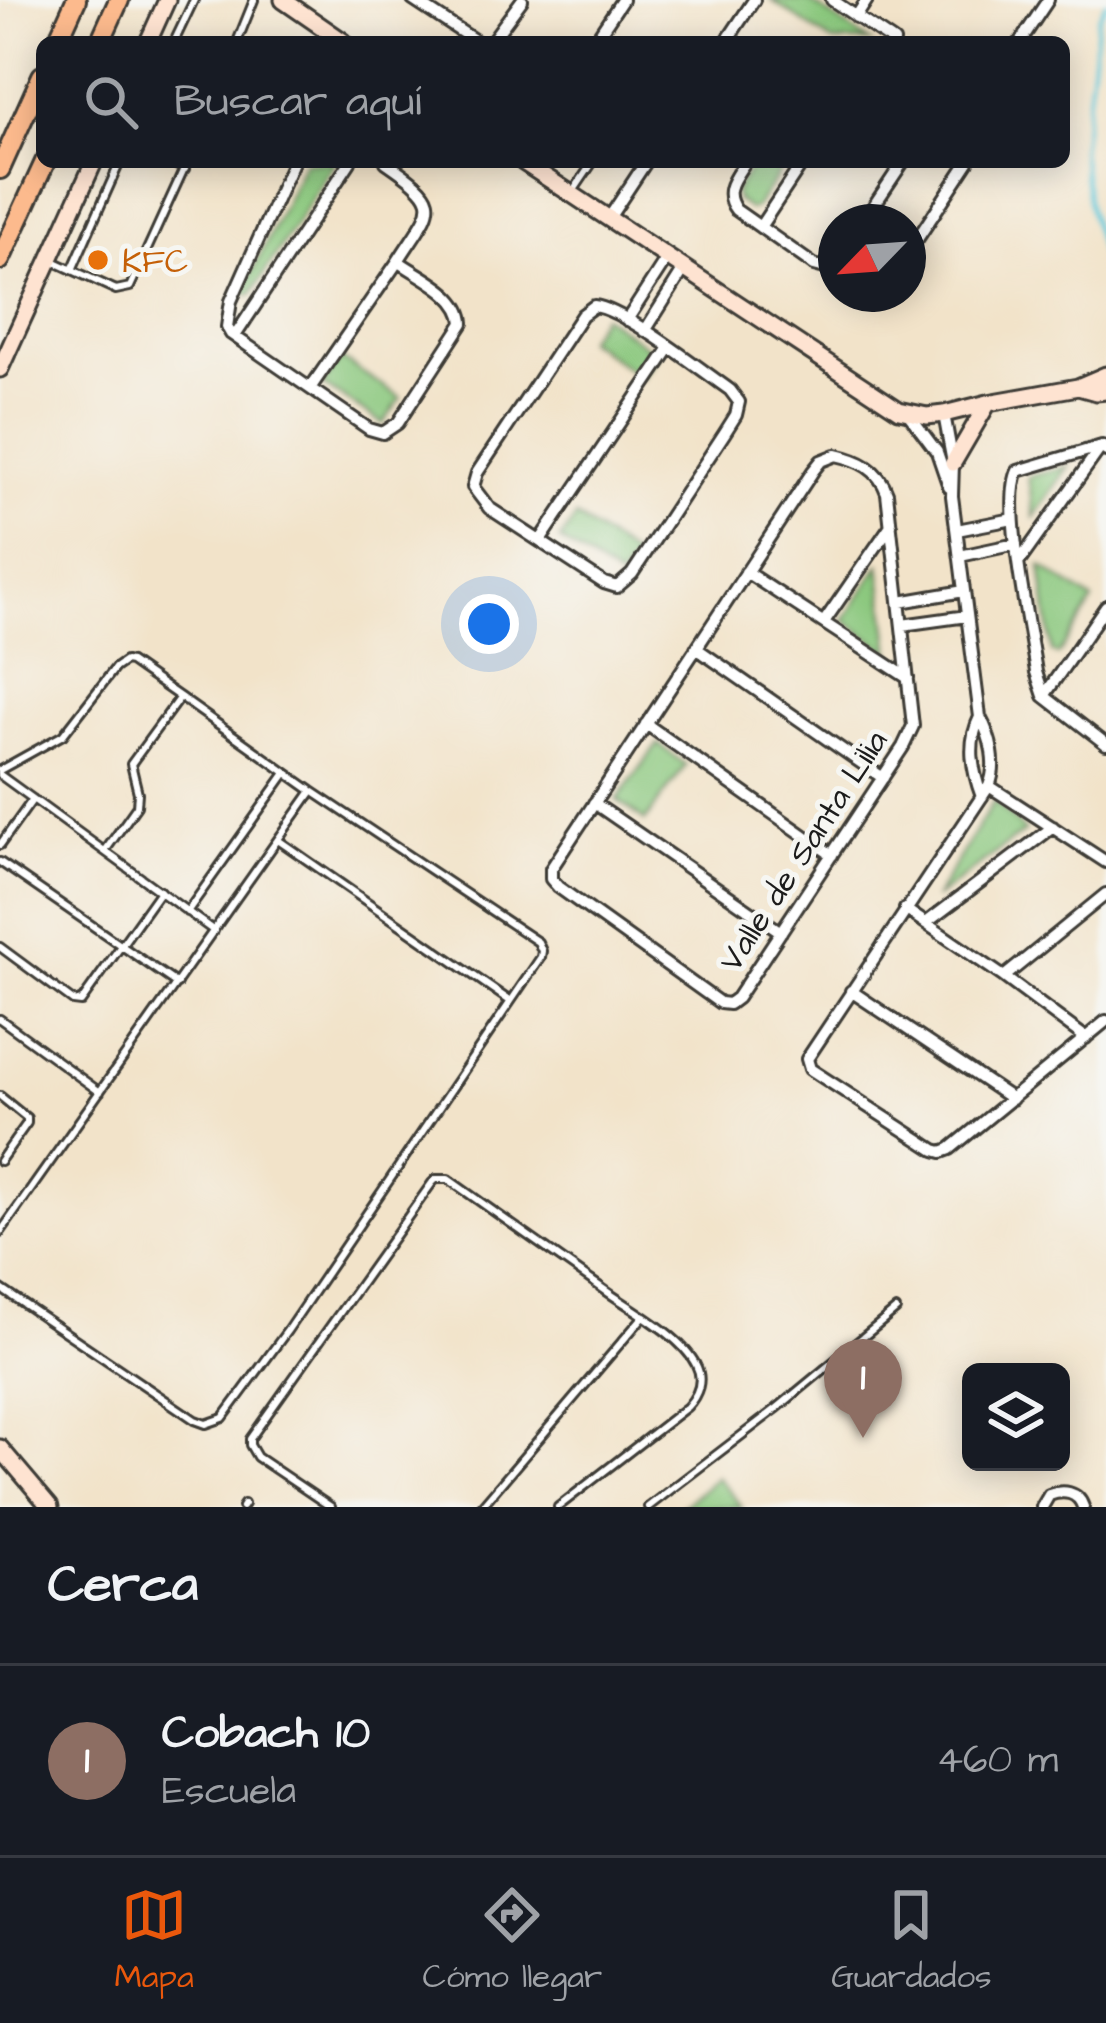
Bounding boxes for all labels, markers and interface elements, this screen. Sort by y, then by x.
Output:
search box [36,36,1070,168]
icon: search [78,69,144,135]
text: Buscar aquí [174,71,421,133]
north arrow [818,204,926,312]
place label: KFC [122,239,188,285]
marker: KFC [85,247,111,273]
your location [459,594,519,654]
street label: Valle de Santa Lilia [708,721,899,981]
pin: 1 [824,1339,902,1438]
map controls [962,1363,1070,1471]
button: layers [962,1363,1070,1471]
text: Cerca [48,1550,198,1621]
text: Cobach 10 [162,1703,370,1765]
text: 1 [85,1734,90,1788]
text: 460 m [936,1734,1058,1788]
text: Escuela [162,1765,296,1819]
tab: Mapa [114,1882,194,2000]
tab: Cómo llegar [423,1882,602,2000]
tab: Guardados [831,1882,992,2000]

